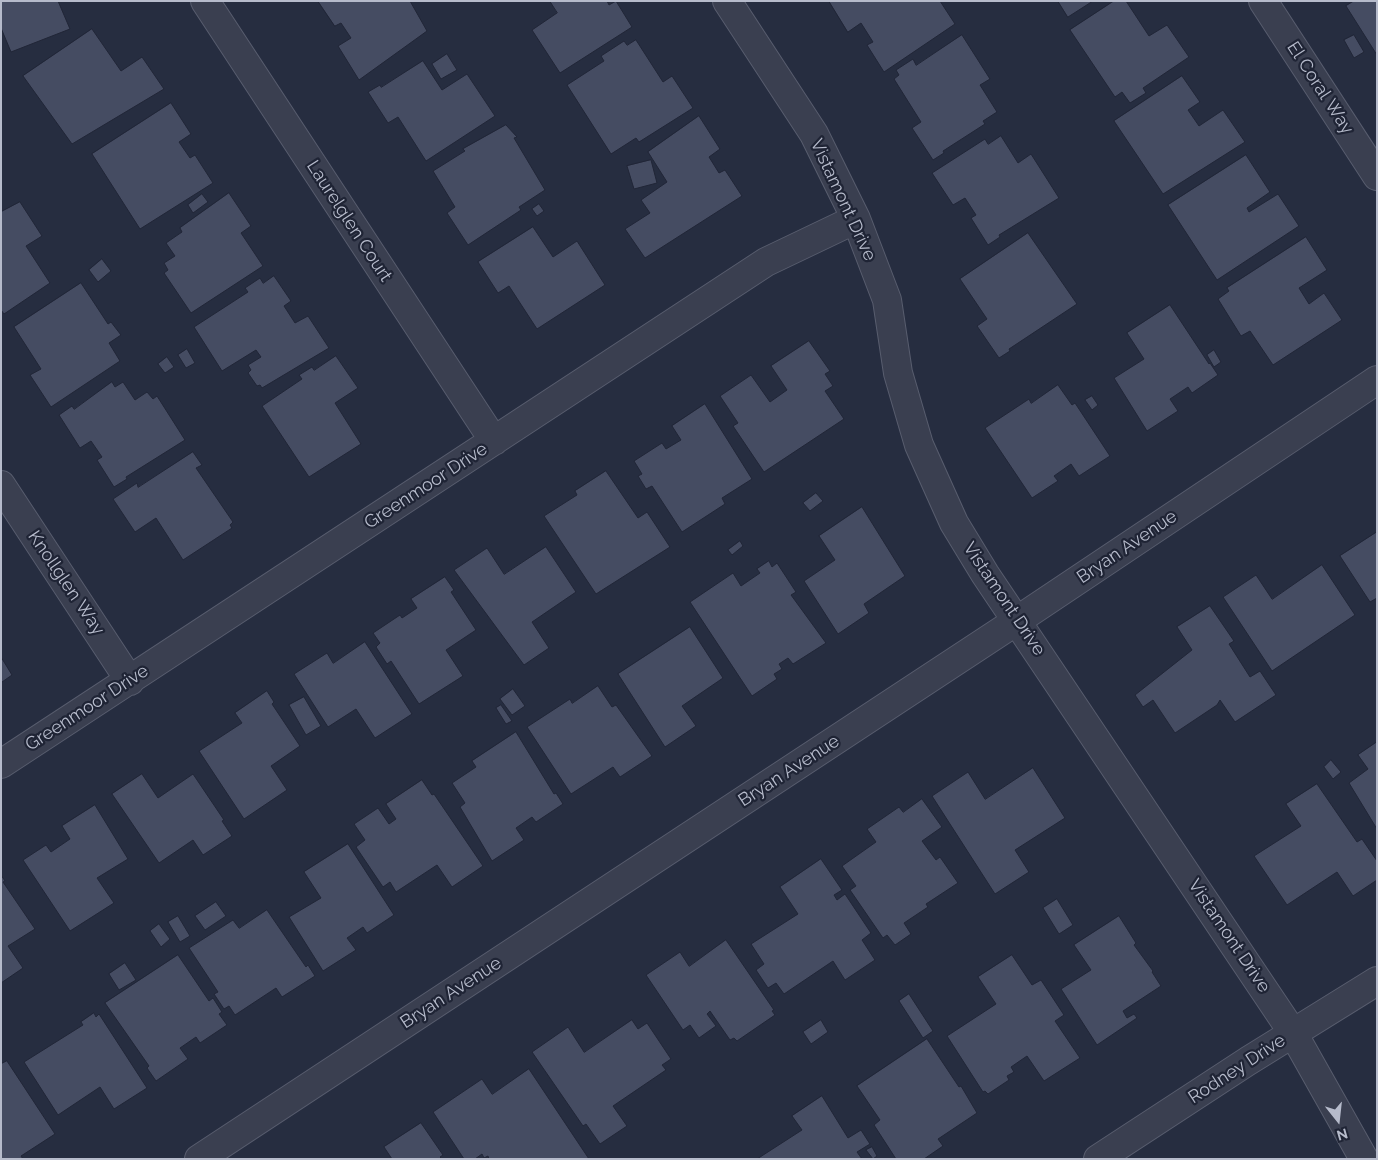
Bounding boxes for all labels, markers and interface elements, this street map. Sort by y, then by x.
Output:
street label: El Coral Way [1282,38,1358,138]
street label: Vistamont Drive [805,136,881,264]
street label: Laurelglen Court [302,156,396,286]
street label: Greenmoor Drive [360,438,492,534]
street label: Bryan Avenue [1073,506,1181,588]
street label: Knollglen Way [23,527,109,639]
street label: Vistamont Drive [958,538,1050,660]
street label: Greenmoor Drive [21,660,153,756]
street label: Bryan Avenue [735,730,843,812]
street label: Vistamont Drive [1183,875,1275,997]
street label: Bryan Avenue [397,952,505,1034]
street label: Rodney Drive [1184,1030,1290,1108]
north arrow [1313,1095,1363,1145]
text: N [1335,1125,1349,1144]

